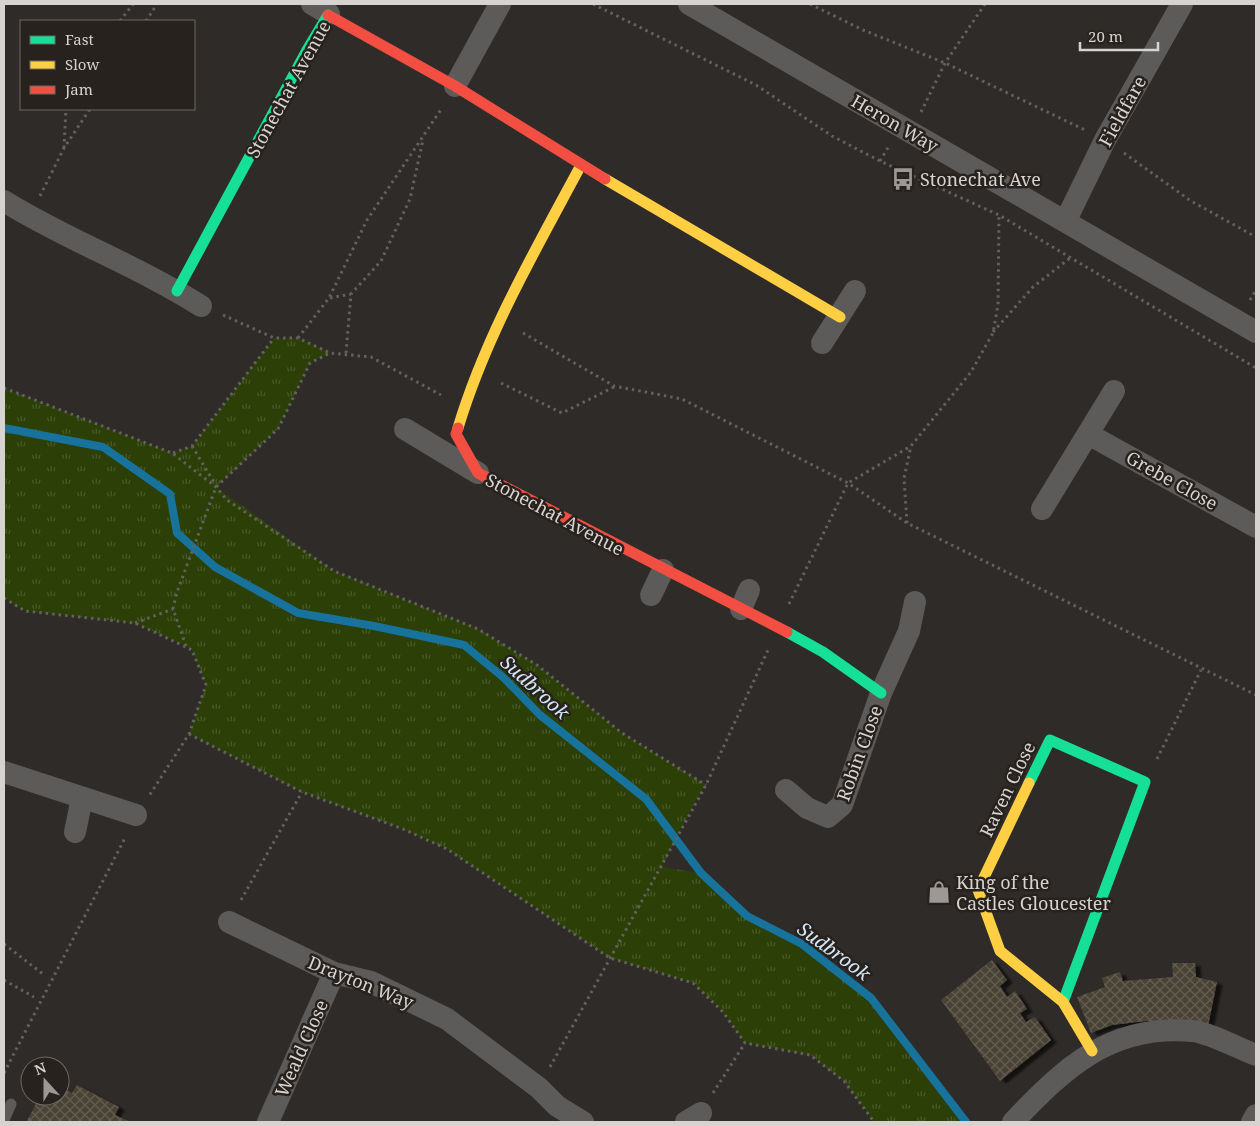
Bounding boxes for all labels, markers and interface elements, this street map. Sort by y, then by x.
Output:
street label: Stonechat Avenue [240,16,336,162]
legend [20,20,195,110]
scale bar [1080,20,1158,52]
text: 20 m [1088,26,1123,46]
text: Fast [65,29,94,49]
text: Slow [65,54,99,74]
street label: Fieldfare [1093,71,1151,151]
text: Jam [64,79,93,99]
street label: Heron Way [847,88,944,158]
bus stop icon: Stonechat Ave [890,166,916,192]
place label: Stonechat Ave [920,167,1041,191]
street label: Grebe Close [1122,445,1222,515]
street label: Stonechat Avenue [482,467,628,561]
water label: Sudbrook [495,649,576,726]
street label: Robin Close [831,702,887,804]
street label: Raven Close [974,737,1040,841]
place label: King of the Castles Gloucester [956,870,1111,915]
shop icon: King of the Castles Gloucester [926,879,952,905]
water label: Sudbrook [792,916,877,987]
street label: Drayton Way [305,950,418,1014]
street label: Weald Close [269,996,333,1100]
north arrow [20,1056,70,1106]
text: N [32,1058,49,1079]

